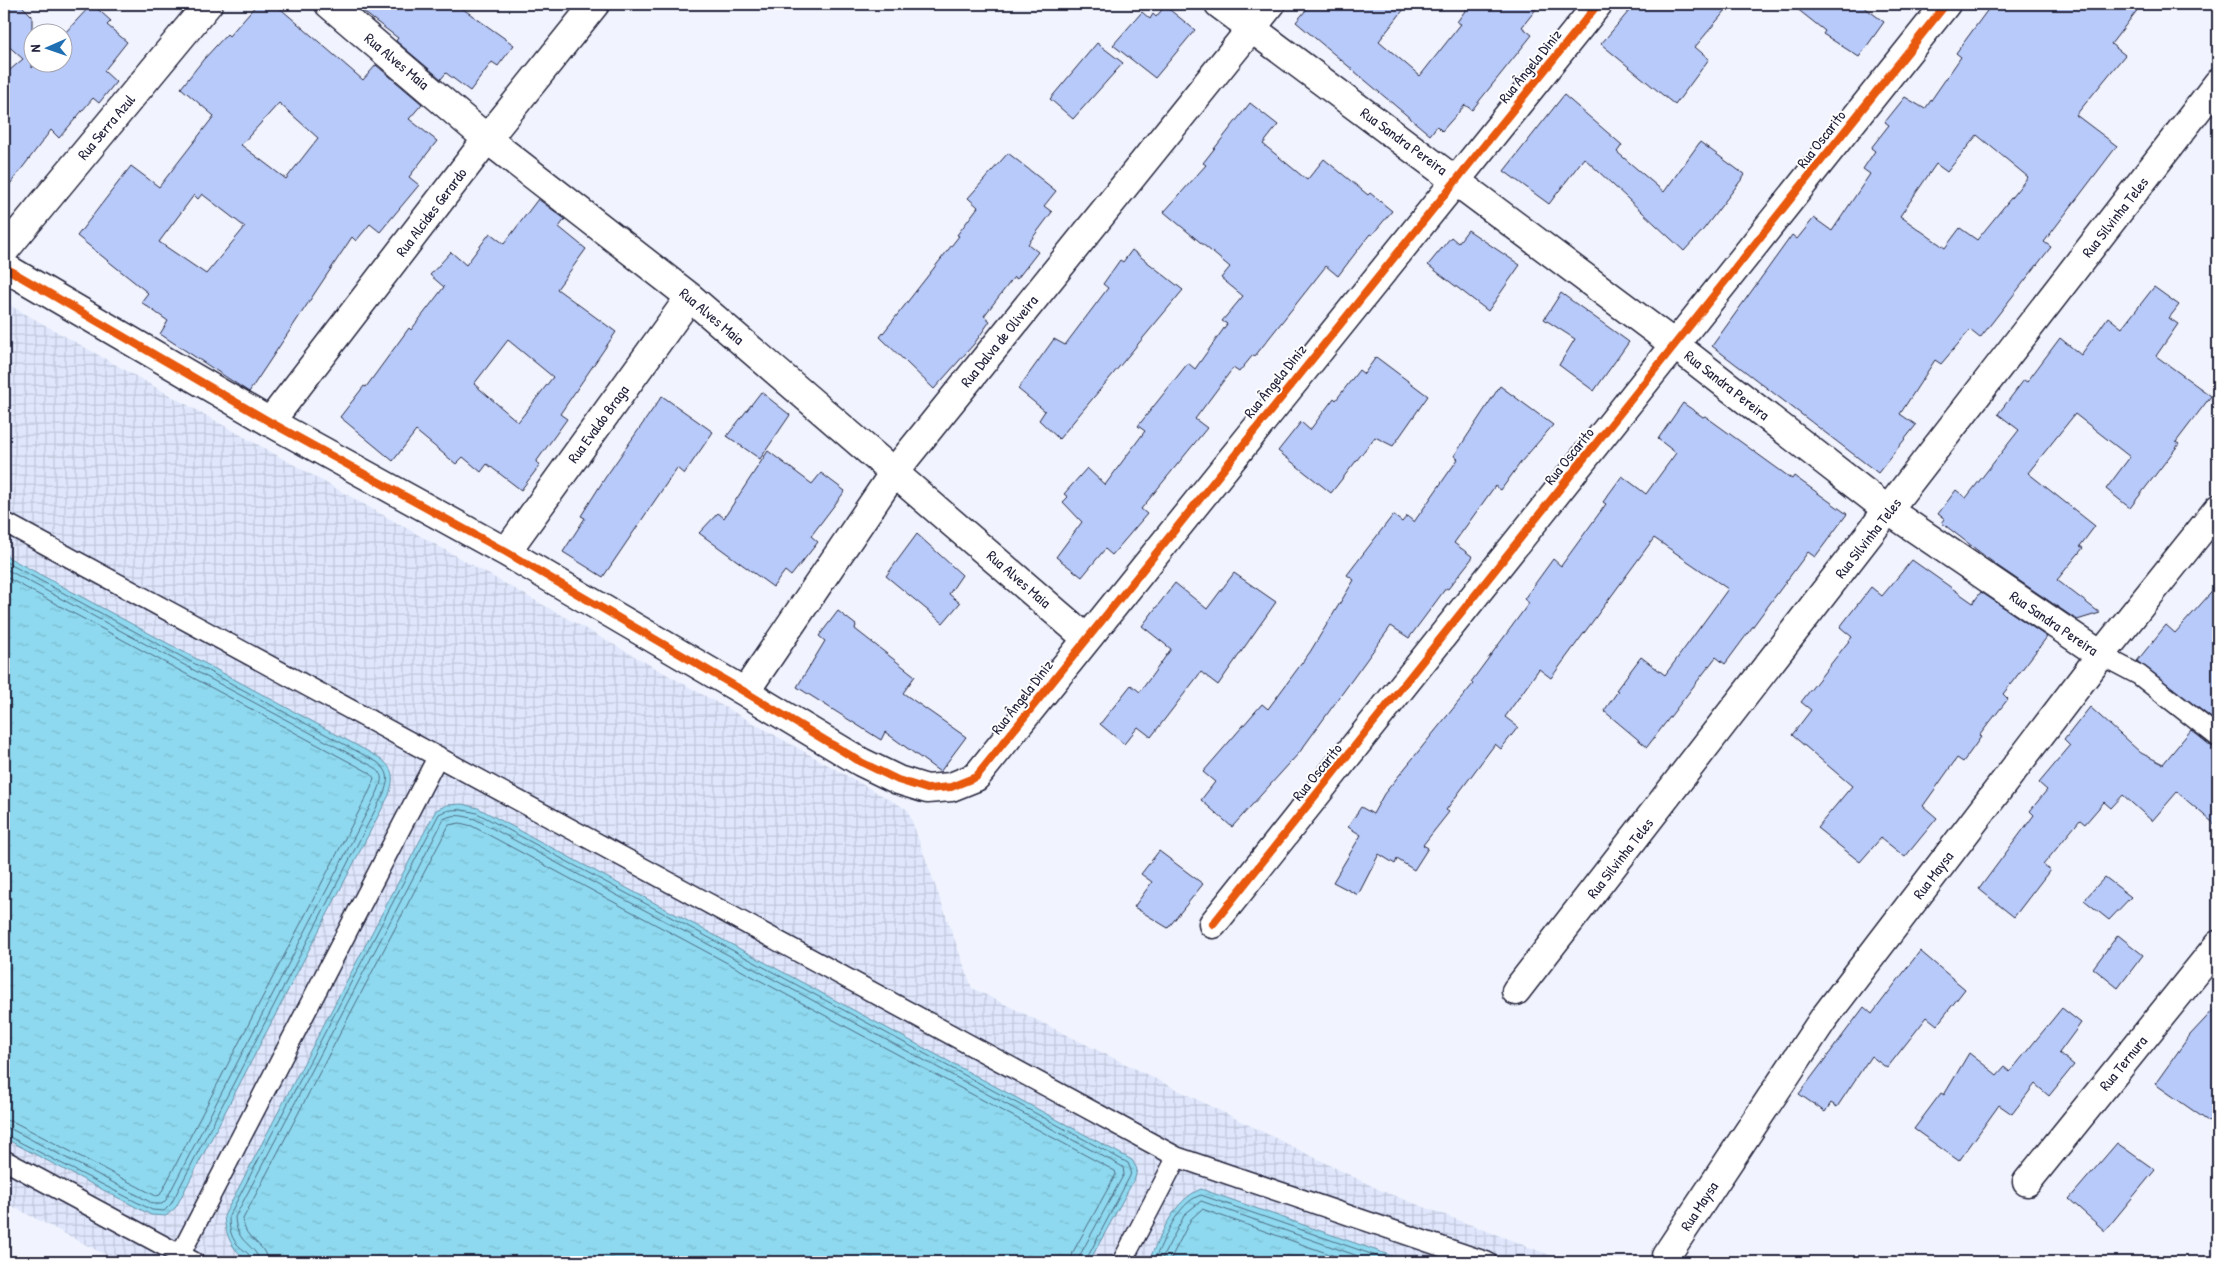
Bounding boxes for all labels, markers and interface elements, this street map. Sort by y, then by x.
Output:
north arrow [22,22,72,72]
street label: Rua Ângela Diniz [1494,24,1567,107]
street label: Rua Alves Maia [360,28,434,94]
text: N [25,44,44,53]
street label: Rua Serra Azul [72,90,140,164]
street label: Rua Sandra Pereira [1356,102,1452,180]
street label: Rua Oscarito [1792,106,1850,172]
street label: Rua Alcides Gerardo [391,163,471,261]
street label: Rua Silvinha Teles [2077,172,2153,262]
street label: Rua Alves Maia [675,283,749,349]
street label: Rua Dalva de Oliveira [955,291,1043,391]
street label: Rua Ângela Diniz [1239,339,1312,422]
street label: Rua Sandra Pereira [1680,345,1774,425]
street label: Rua Evaldo Braga [563,381,634,467]
street label: Rua Oscarito [1539,423,1599,489]
street label: Rua Silvinha Teles [1830,493,1906,583]
street label: Rua Alves Maia [982,545,1056,613]
street label: Rua Sandra Pereira [2006,586,2102,660]
street label: Rua Ângela Diniz [986,655,1058,739]
street label: Rua Oscarito [1287,739,1347,805]
street label: Rua Silvinha Teles [1582,813,1658,903]
street label: Rua Maysa [1908,847,1958,903]
street label: Rua Ternura [2094,1031,2152,1095]
street label: Rua Maysa [1675,1177,1723,1235]

